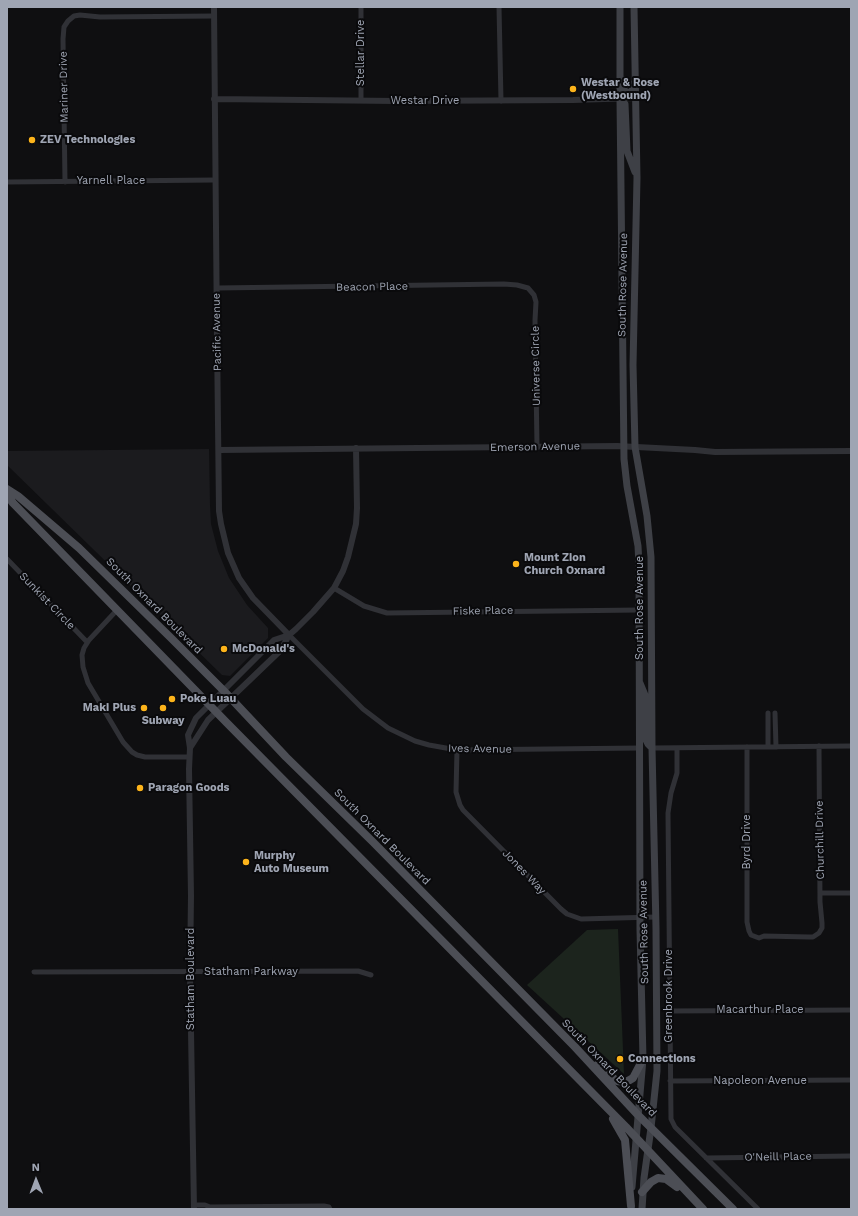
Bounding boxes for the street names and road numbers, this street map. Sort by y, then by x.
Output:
street label: Stellar Drive [354,20,368,86]
street label: Mariner Drive [57,51,71,123]
street label: Westar Drive [391,94,459,108]
street label: Yarnell Place [77,174,145,188]
street label: South Rose Avenue [615,233,631,337]
street label: Beacon Place [336,280,408,294]
street label: Pacific Avenue [210,293,224,371]
street label: Universe Circle [529,326,543,406]
street label: Emerson Avenue [490,440,580,454]
street label: South Oxnard Boulevard [103,555,205,657]
street label: South Rose Avenue [633,556,647,660]
street label: Sunkist Circle [16,570,78,632]
street label: Fiske Place [453,604,513,618]
street label: Ives Avenue [448,742,512,756]
street label: South Oxnard Boulevard [331,786,433,888]
street label: Churchill Drive [813,800,827,880]
street label: Byrd Drive [740,814,754,870]
street label: Jones Way [499,847,549,897]
street label: South Rose Avenue [636,880,652,984]
street label: Statham Boulevard [184,928,198,1030]
street label: Greenbrook Drive [662,949,676,1043]
street label: Statham Parkway [204,965,298,979]
street label: Macarthur Place [716,1003,804,1017]
street label: South Oxnard Boulevard [559,1016,659,1120]
street label: Napoleon Avenue [713,1074,807,1088]
street label: O'Neill Place [744,1150,812,1164]

